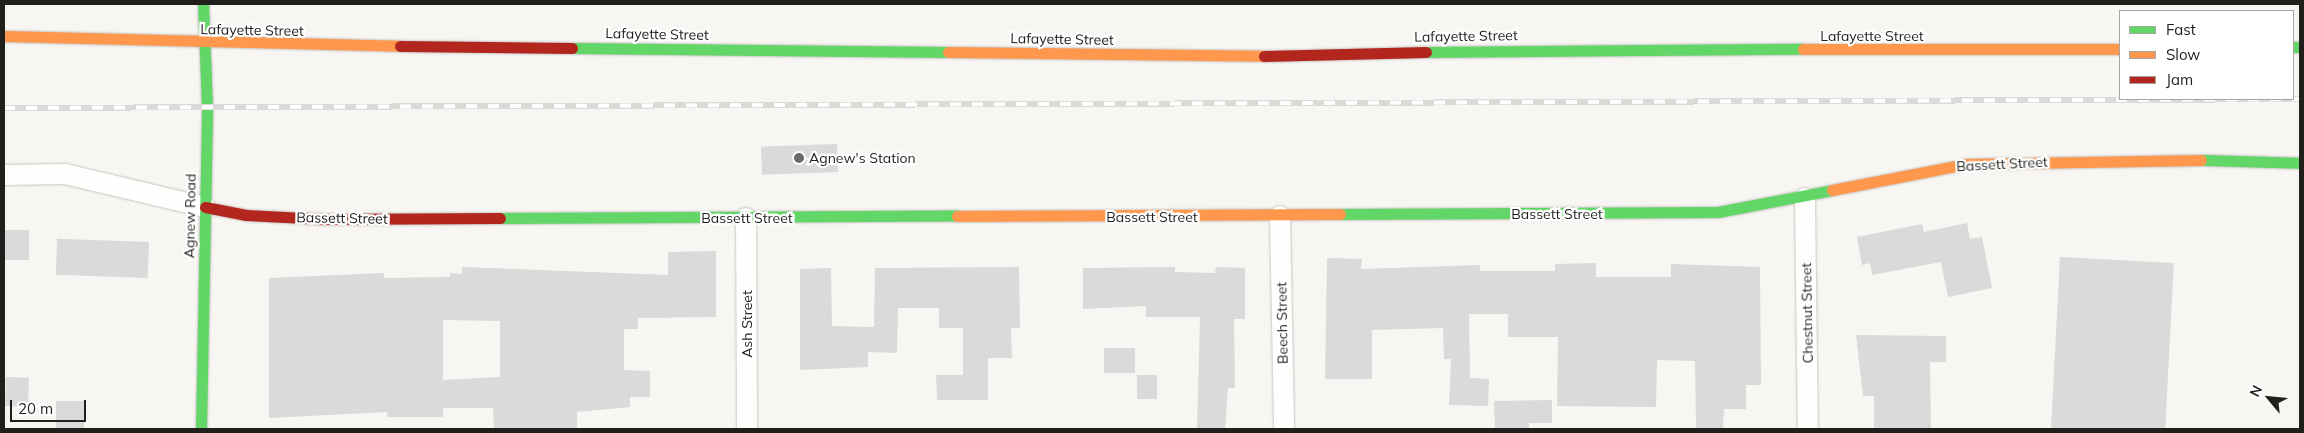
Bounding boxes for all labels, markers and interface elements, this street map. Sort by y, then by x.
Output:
legend [2119,10,2294,100]
text: Fast [2166,20,2196,39]
street label: Lafayette Street [200,21,304,39]
street label: Lafayette Street [605,25,709,43]
street label: Lafayette Street [1414,27,1518,45]
street label: Lafayette Street [1820,28,1924,44]
street label: Lafayette Street [1010,30,1114,48]
text: Slow [2166,45,2200,64]
text: Jam [2166,70,2193,89]
place label: Agnew's Station [809,150,916,166]
marker: Agnew's Station [793,152,805,164]
street label: Bassett Street [1956,153,2048,175]
street label: Agnew Road [181,174,199,258]
street label: Bassett Street [1511,206,1603,222]
street label: Bassett Street [296,209,388,227]
street label: Bassett Street [1106,209,1198,225]
street label: Bassett Street [701,210,793,226]
street label: Chestnut Street [1798,263,1816,363]
street label: Beech Street [1273,282,1291,364]
street label: Ash Street [739,290,755,358]
north arrow [2244,373,2294,423]
text: N [2245,382,2266,400]
scale bar [12,390,89,422]
text: 20 m [18,399,53,418]

